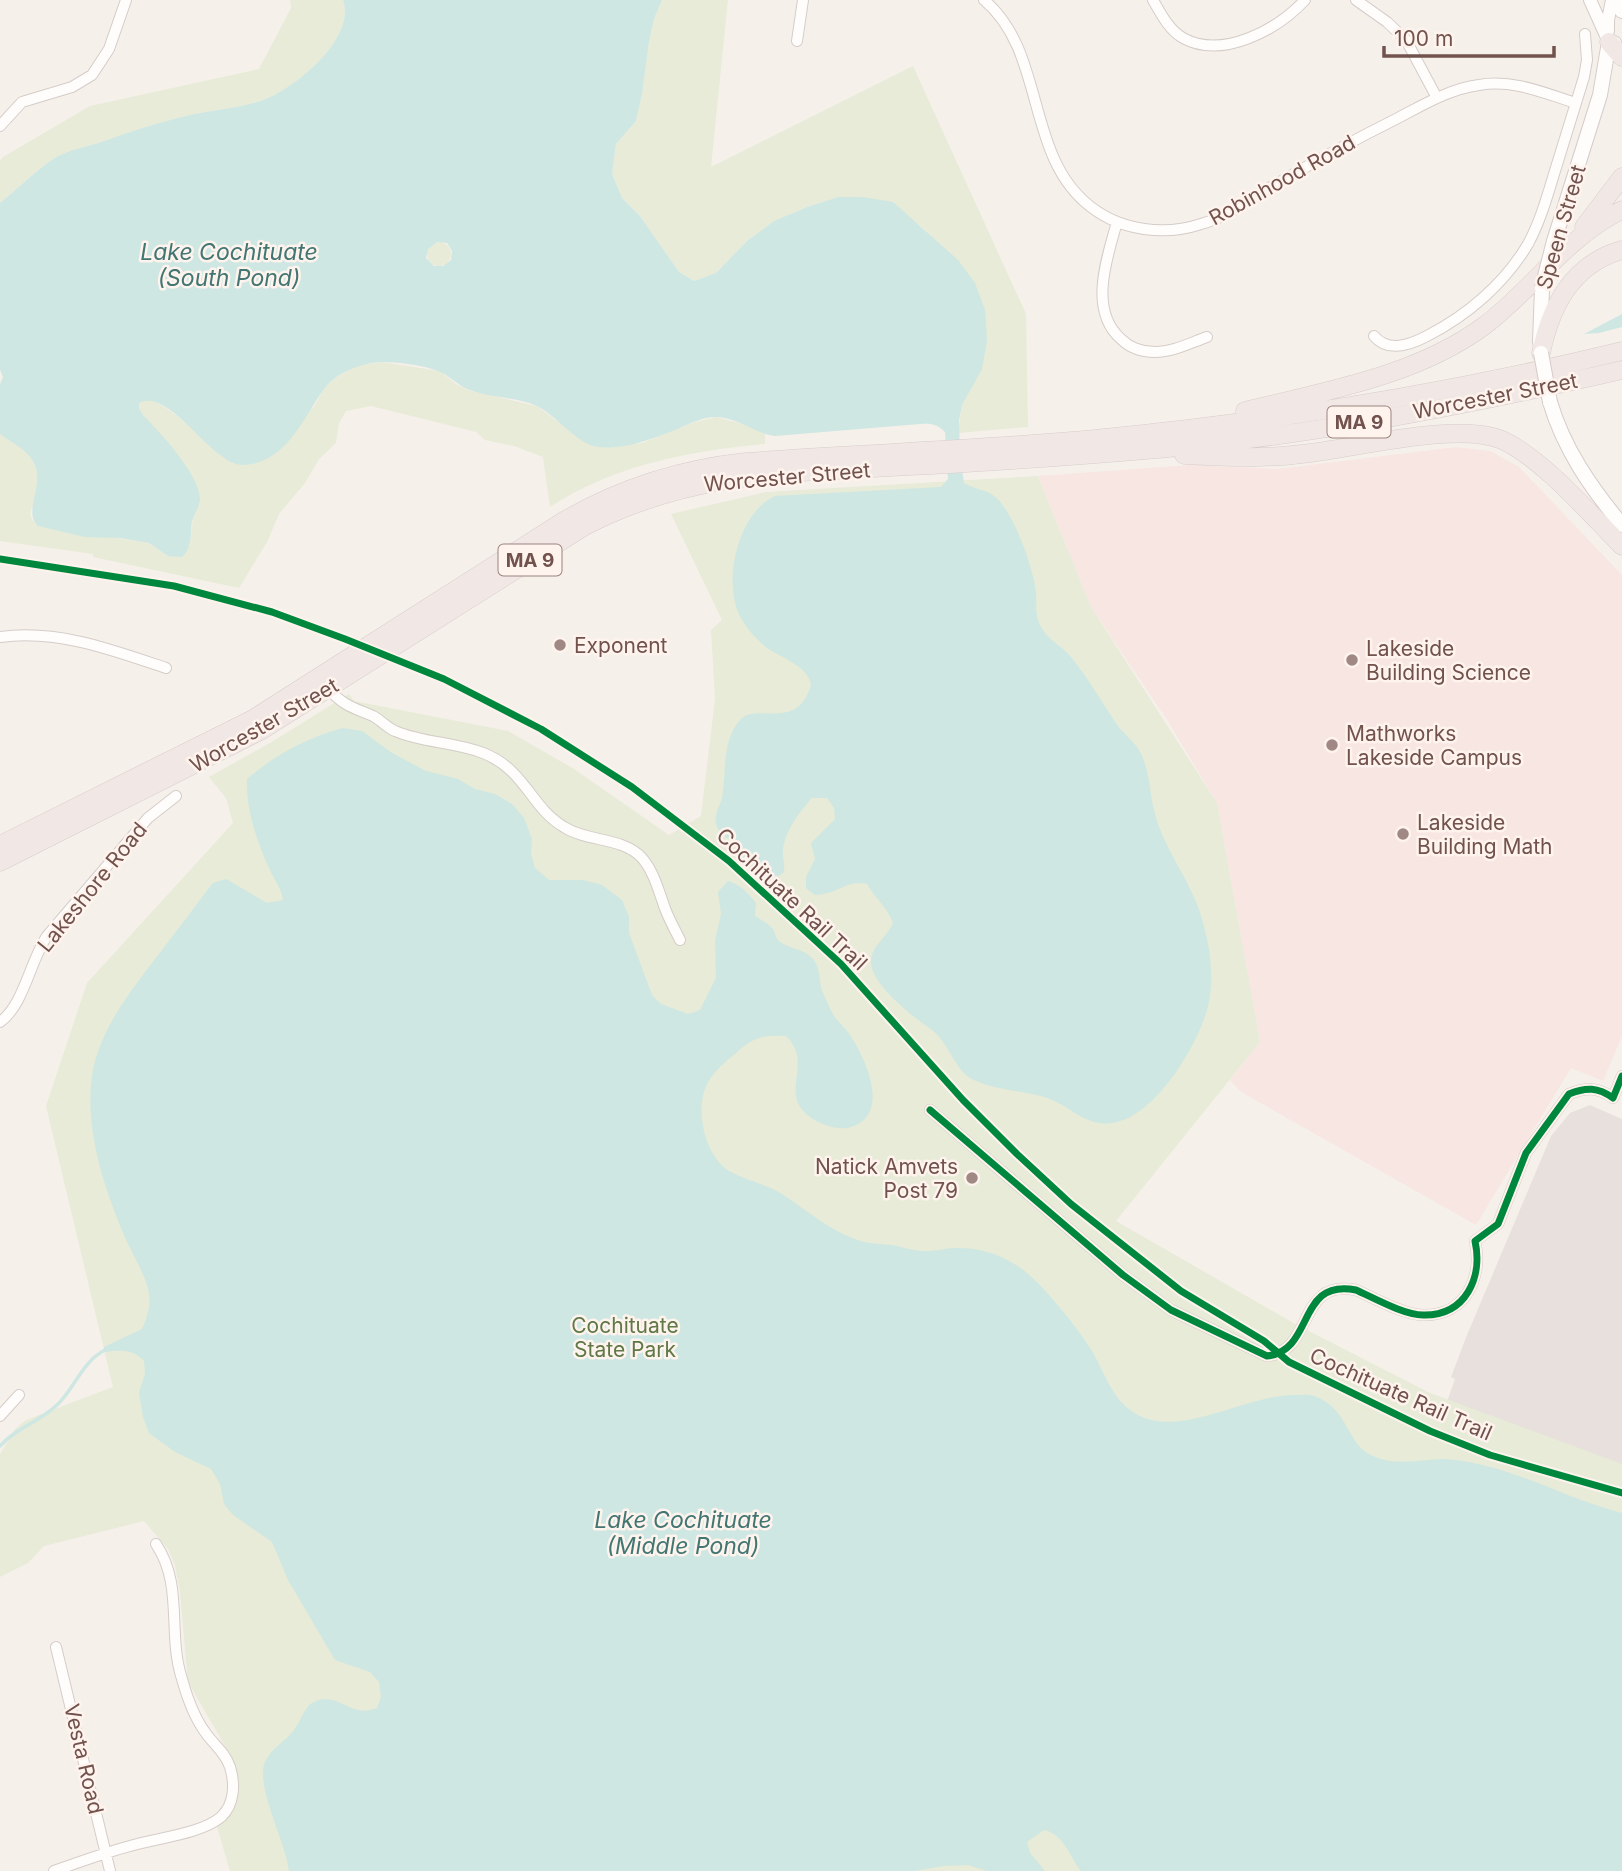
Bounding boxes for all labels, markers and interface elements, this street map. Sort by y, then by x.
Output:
scale bar [1384,14,1554,58]
text: 100 m [1394,26,1453,51]
street label: Robinhood Road [1205,130,1359,230]
street label: Speen Street [1531,162,1591,292]
water label: Lake Cochituate (South Pond) [140,238,318,292]
street label: Worcester Street [1411,368,1580,424]
road number: MA 9 [1328,406,1390,438]
street label: Worcester Street [703,457,871,497]
road number: MA 9 [498,544,562,576]
place label: Exponent [574,633,668,658]
place label: Lakeside Building Science [1366,636,1531,685]
marker: Exponent [552,637,568,653]
marker: Lakeside Building Science [1344,652,1360,668]
street label: Worcester Street [185,672,343,778]
place label: Mathworks Lakeside Campus [1346,721,1522,770]
marker: Mathworks Lakeside Campus [1324,737,1340,753]
place label: Lakeside Building Math [1417,810,1553,859]
street label: Lakeshore Road [32,817,152,957]
street label: Cochituate Rail Trail [711,823,873,975]
marker: Lakeside Building Math [1395,826,1411,842]
place label: Natick Amvets Post 79 [815,1154,958,1203]
marker: Natick Amvets Post 79 [964,1170,980,1186]
park label: Cochituate State Park [571,1313,679,1362]
street label: Cochituate Rail Trail [1306,1343,1496,1445]
water label: Lake Cochituate (Middle Pond) [594,1506,772,1560]
street label: Vesta Road [59,1702,109,1816]

